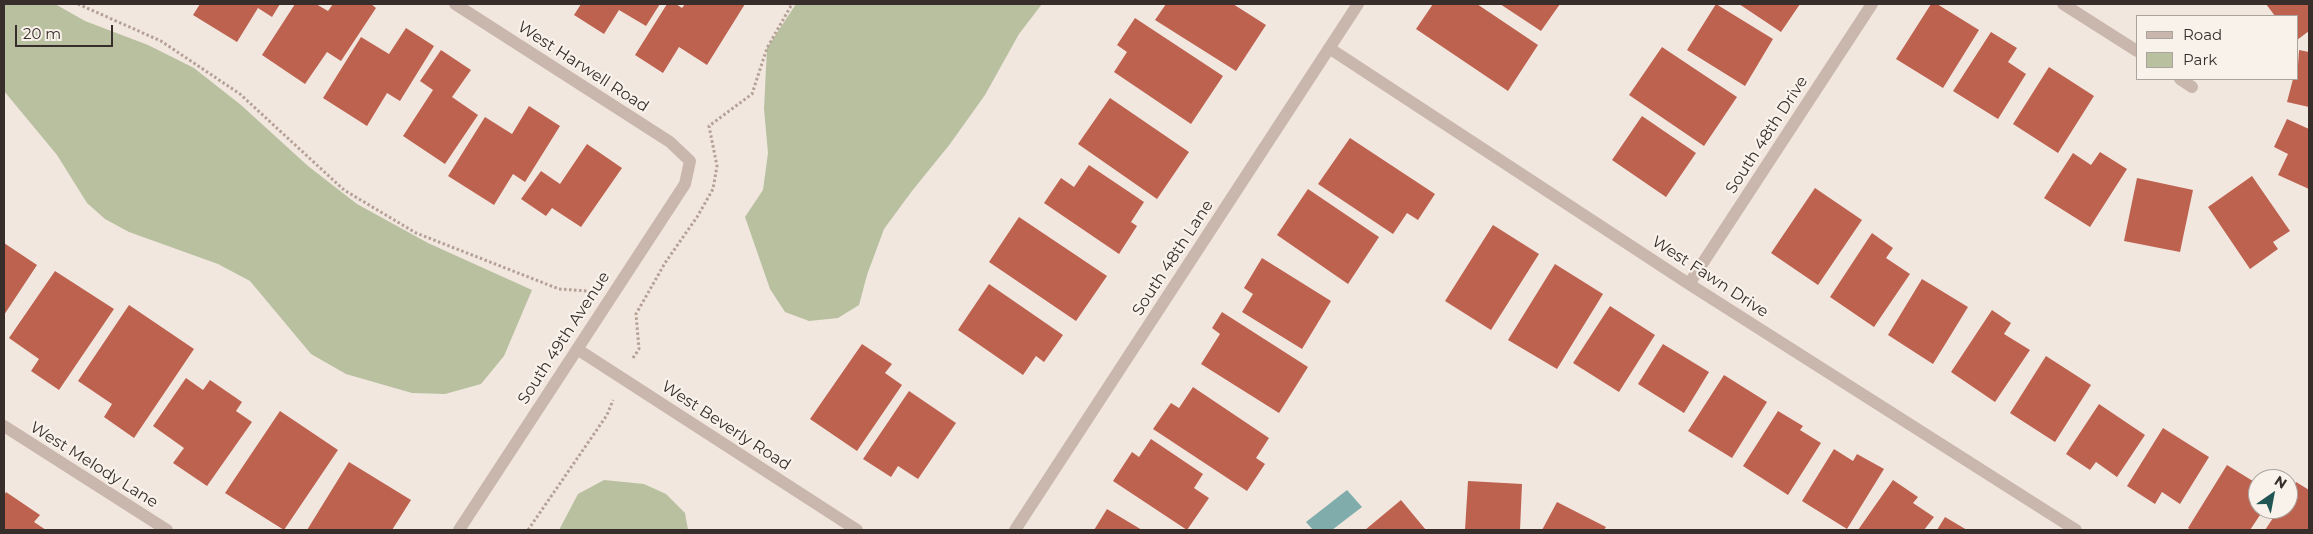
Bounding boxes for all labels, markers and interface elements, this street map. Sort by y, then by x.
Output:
scale bar [18,15,115,47]
legend [2136,15,2298,80]
street label: West Harwell Road [514,17,652,117]
text: 20 m [23,24,61,43]
text: Road [2183,25,2222,44]
text: Park [2183,50,2217,69]
street label: South 48th Drive [1722,73,1812,197]
street label: South 48th Lane [1128,197,1218,319]
street label: West Fawn Drive [1648,232,1772,322]
street label: South 49th Avenue [514,268,614,408]
street label: West Beverly Road [658,377,794,475]
street label: West Melody Lane [26,418,162,512]
north arrow [2248,469,2298,519]
text: N [2271,472,2290,493]

